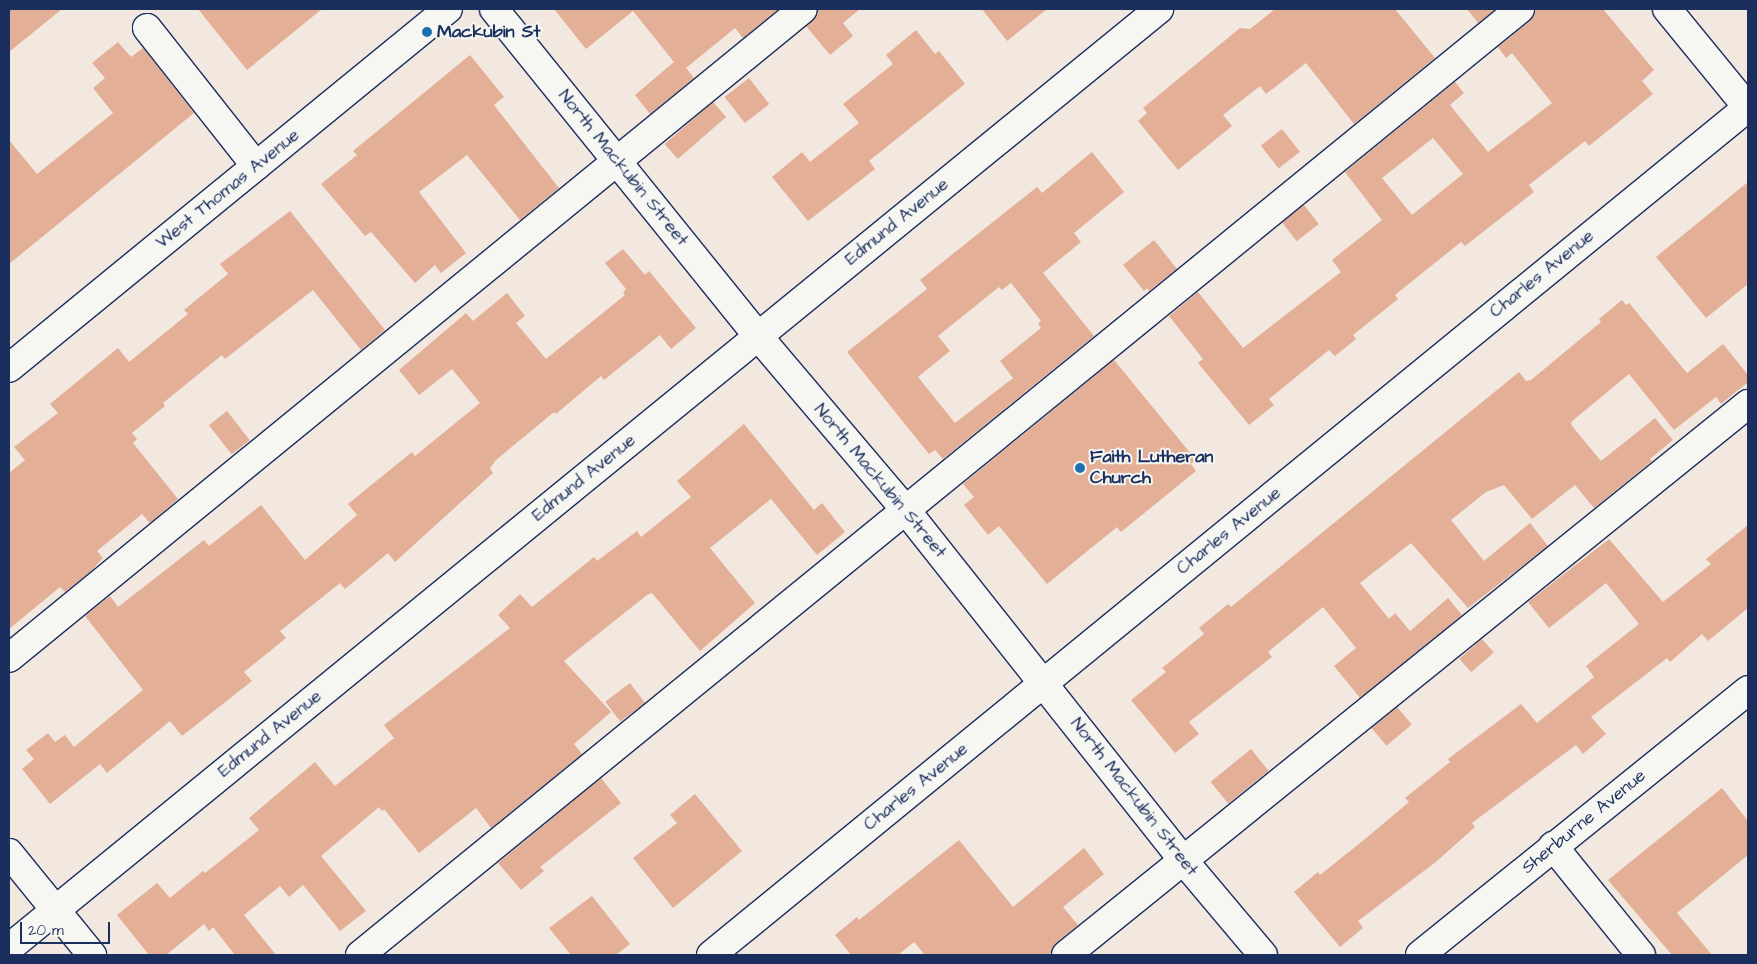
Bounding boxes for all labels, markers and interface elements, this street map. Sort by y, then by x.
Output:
place label: Mackubin St [437,21,541,43]
marker: Mackubin St [421,26,433,38]
street label: North Mackubin Street [553,85,693,251]
street label: West Thomas Avenue [152,124,304,254]
street label: Edmund Avenue [841,174,953,270]
street label: Charles Avenue [1485,225,1599,323]
street label: North Mackubin Street [809,399,951,563]
street label: Edmund Avenue [528,430,640,526]
place label: Faith Lutheran Church [1090,447,1213,489]
marker: Faith Lutheran Church [1074,462,1086,474]
street label: Charles Avenue [1172,482,1286,580]
street label: Edmund Avenue [214,686,326,782]
street label: North Mackubin Street [1065,714,1203,880]
street label: Charles Avenue [859,738,973,836]
street label: Sherburne Avenue [1517,765,1651,879]
scale bar [22,912,112,944]
text: 20 m [28,920,64,941]

